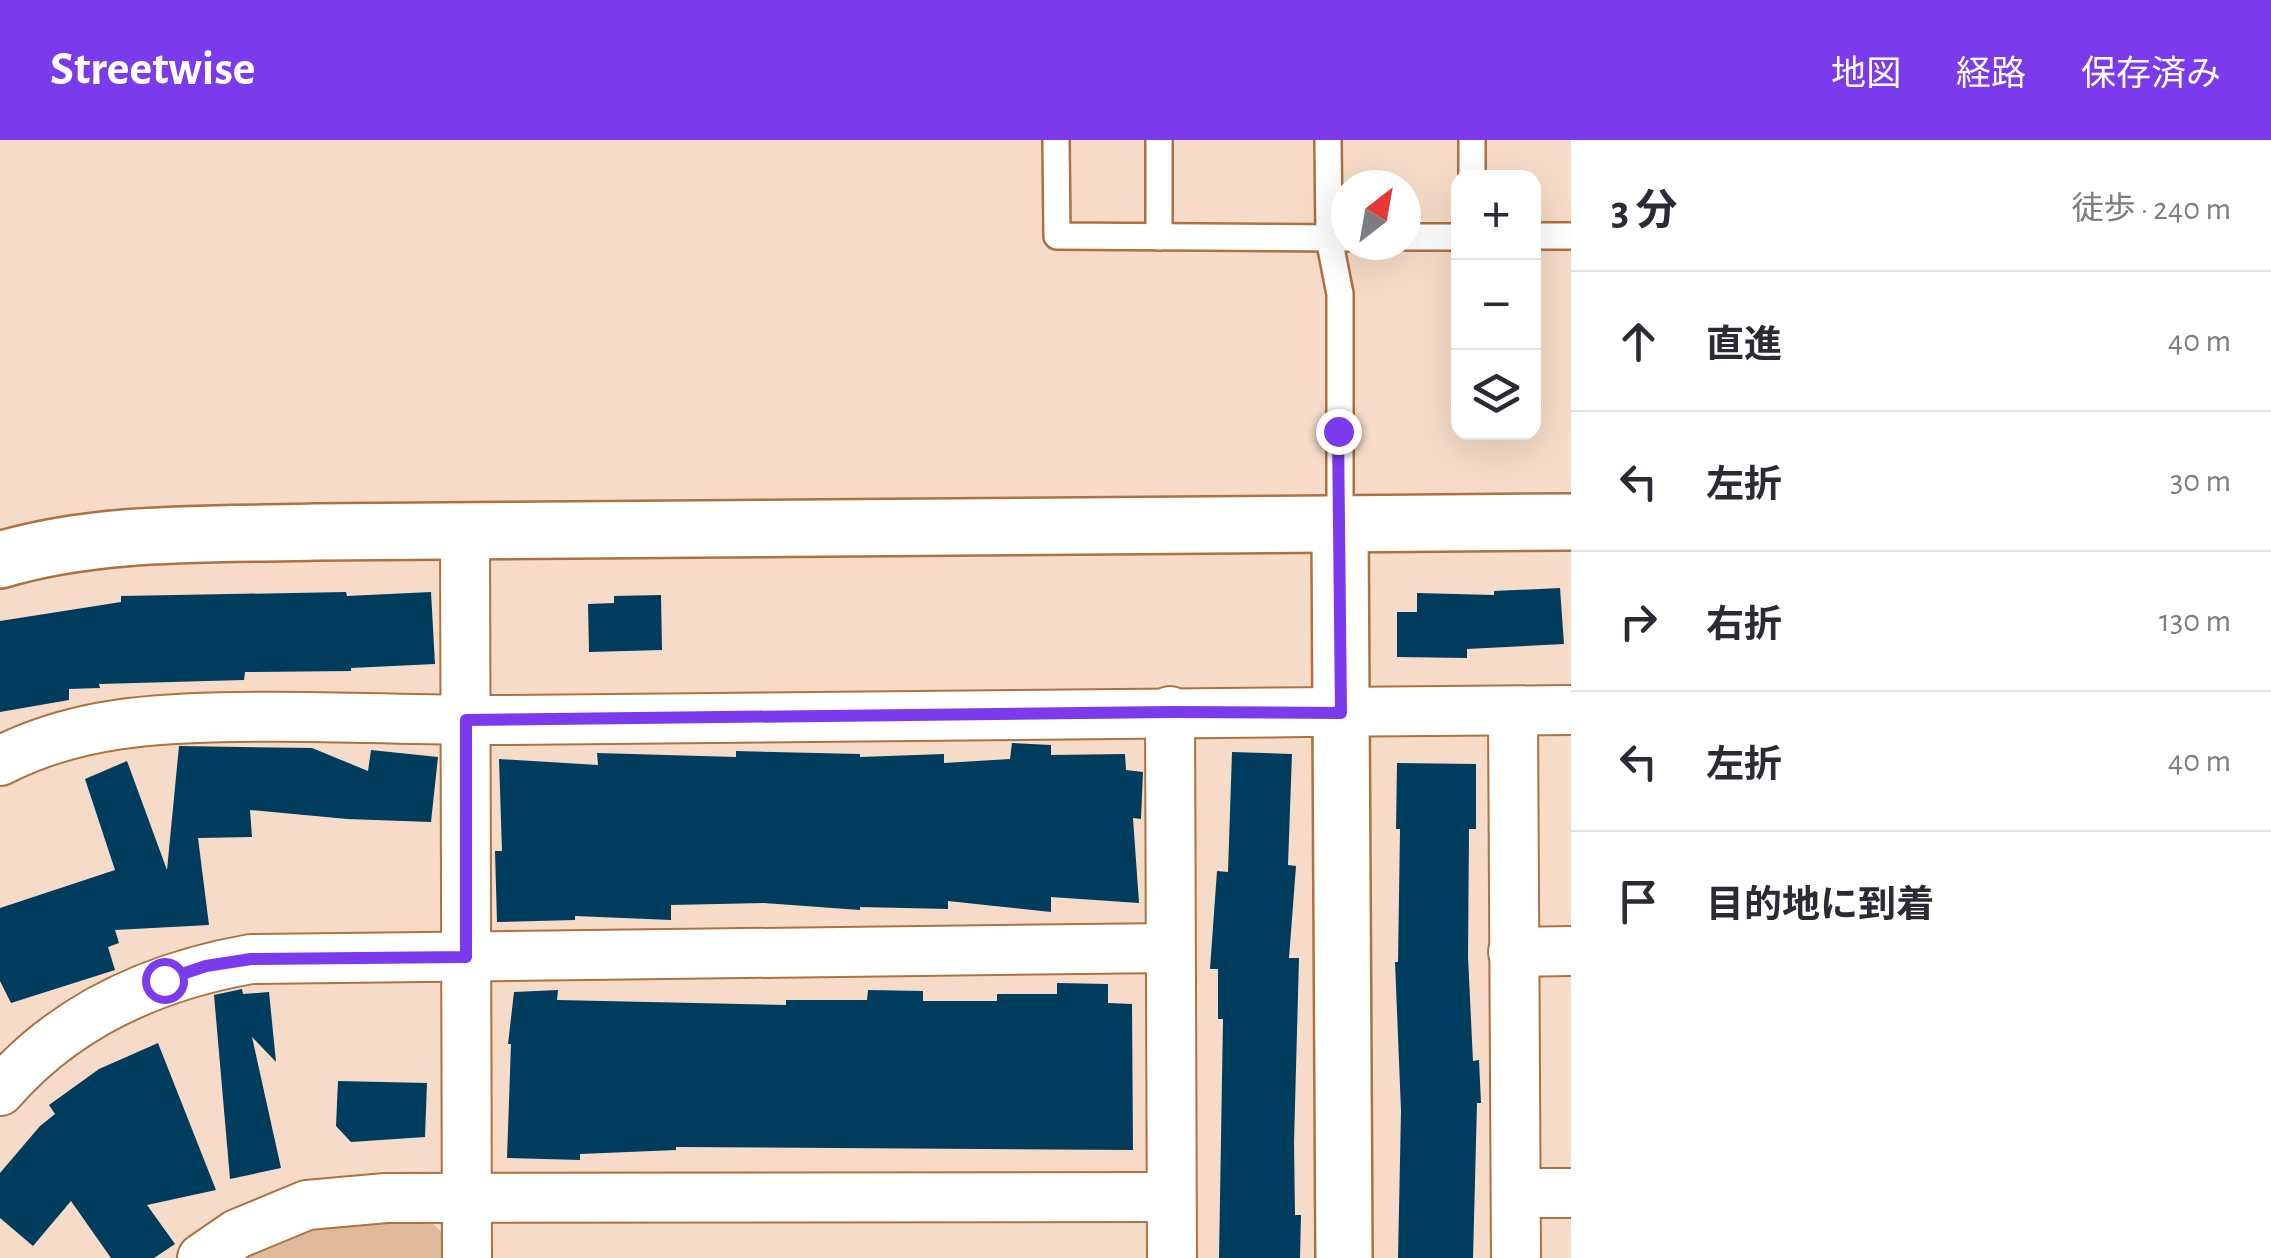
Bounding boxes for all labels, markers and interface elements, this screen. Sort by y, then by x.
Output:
text: Streetwise [50,46,256,94]
text: 地図 [1831,57,1901,92]
text: 経路 [1956,57,2026,92]
text: 保存済み [2081,57,2221,92]
north arrow [1331,170,1421,260]
map controls [1451,170,1541,440]
button: + [1451,170,1541,260]
text: 3 分 [1611,190,1677,232]
text: 徒歩 · 240 m [2071,193,2231,225]
button: − [1451,260,1541,350]
icon: ahead [1611,314,1666,369]
text: 40 m [2168,325,2231,357]
text: 直進 [1706,327,1782,365]
button: layers [1451,350,1541,440]
route end [1316,409,1362,455]
icon: left [1611,454,1666,509]
text: 30 m [2170,465,2231,497]
text: 左折 [1706,467,1782,505]
icon: right [1611,594,1666,649]
text: 130 m [2159,605,2231,637]
text: 右折 [1706,607,1782,645]
icon: left [1611,734,1666,789]
text: 40 m [2168,745,2231,777]
text: 左折 [1706,747,1782,785]
icon: arrive [1611,874,1666,929]
text: 目的地に到着 [1706,887,1934,925]
route start [142,958,188,1004]

